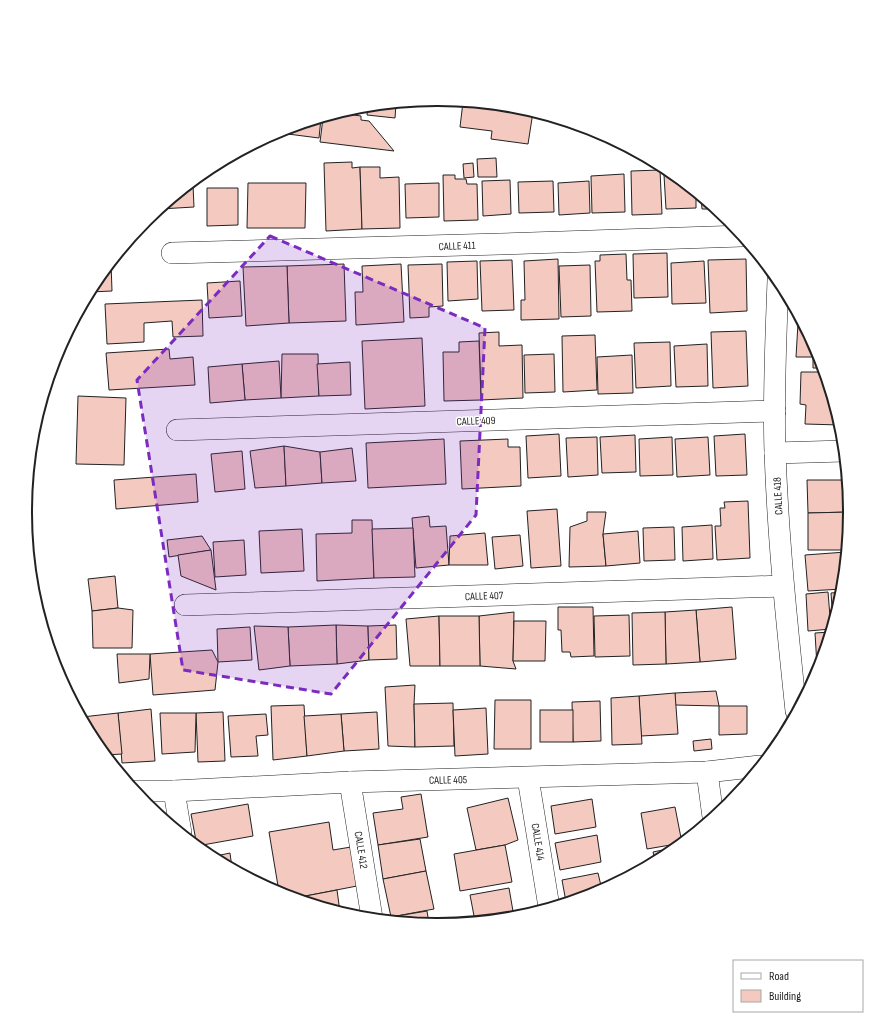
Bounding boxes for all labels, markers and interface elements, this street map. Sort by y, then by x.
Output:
street label: CALLE 411 [438,239,476,253]
street label: CALLE 409 [456,414,496,428]
street label: CALLE 418 [771,477,785,515]
street label: CALLE 407 [465,589,504,603]
street label: CALLE 405 [429,773,467,787]
street label: CALLE 414 [529,822,547,862]
street label: CALLE 412 [352,830,370,870]
legend [733,960,863,1012]
text: Road [769,969,789,984]
text: Building [769,989,801,1004]

